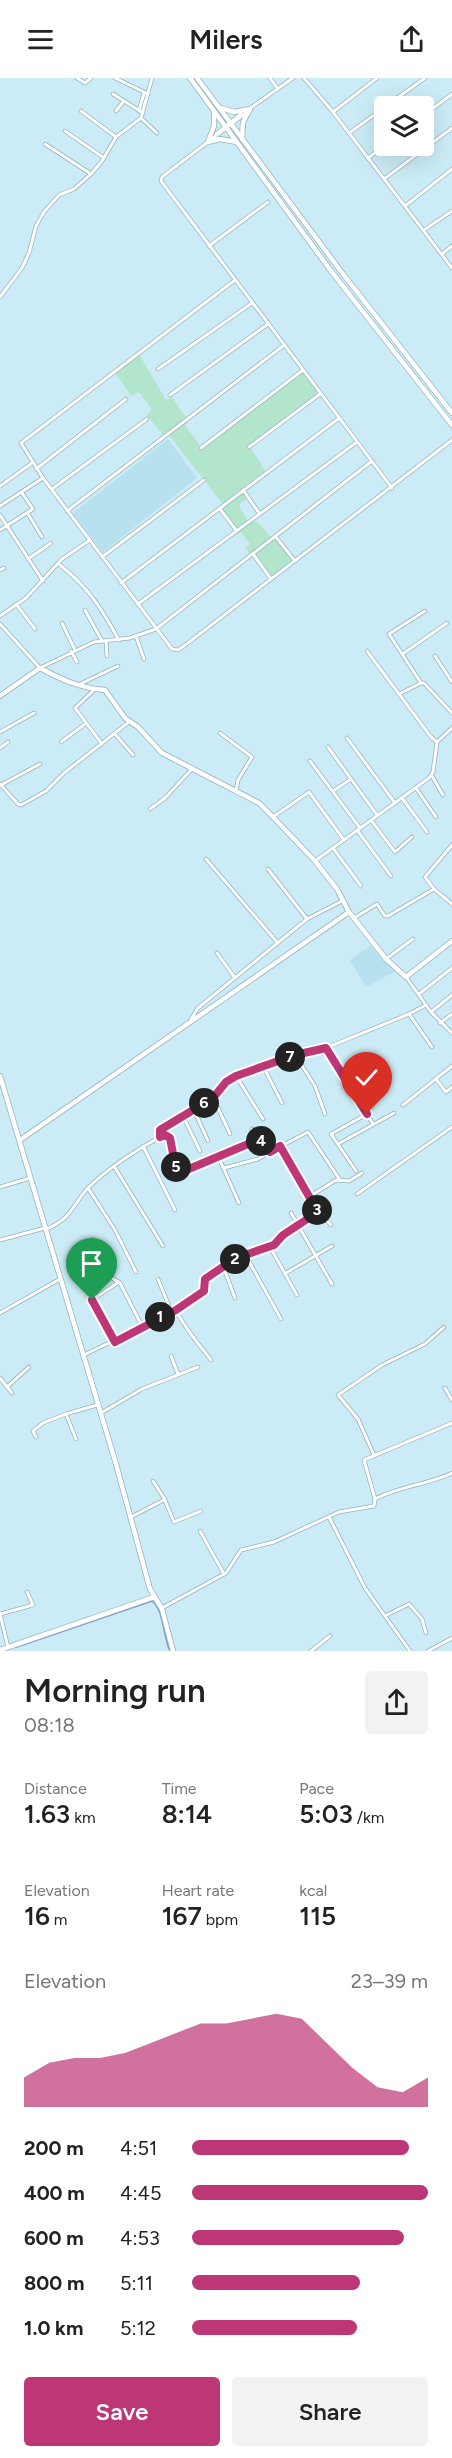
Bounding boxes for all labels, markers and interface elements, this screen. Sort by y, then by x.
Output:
icon: menu [24,23,57,56]
text: Milers [189,23,263,56]
icon: share [395,23,428,56]
map controls [374,96,434,156]
button: layers [374,96,434,156]
pin: 7 [275,1042,305,1072]
text: 7 [286,1047,294,1066]
pin [341,1052,392,1114]
icon: check [350,1061,383,1094]
pin: 6 [189,1088,219,1118]
text: 6 [199,1093,209,1112]
pin: 4 [246,1126,276,1156]
text: 4 [256,1131,266,1150]
pin: 5 [161,1152,191,1182]
text: 5 [171,1157,181,1176]
pin: 3 [302,1195,332,1225]
text: 3 [313,1200,321,1219]
pin [66,1238,117,1300]
pin: 2 [220,1244,250,1274]
icon: arrive [75,1247,108,1280]
text: 2 [230,1249,240,1268]
pin: 1 [145,1302,175,1332]
text: 1 [157,1307,163,1326]
text: Morning run [24,1671,206,1710]
button: share [365,1671,428,1734]
text: 08:18 [24,1713,75,1737]
text: Distance [24,1779,87,1798]
text: Time [162,1779,197,1798]
text: Pace [299,1779,334,1798]
text: 1.63 [24,1798,70,1830]
text: 8:14 [162,1798,212,1830]
text: 5:03 [299,1798,353,1830]
text: km [70,1808,96,1827]
text: /km [353,1808,384,1827]
text: Elevation [24,1881,90,1900]
text: Heart rate [162,1881,234,1900]
text: kcal [299,1881,327,1900]
text: 16 [24,1900,50,1932]
text: 167 [162,1900,202,1932]
text: 115 [299,1900,336,1932]
text: m [50,1910,67,1929]
text: bpm [202,1910,238,1929]
text: Elevation [24,1969,106,1993]
text: 23–39 m [351,1969,428,1993]
text: 200 m [24,2136,84,2160]
text: 4:51 [120,2136,157,2160]
text: 400 m [24,2181,85,2205]
text: 4:45 [120,2181,161,2205]
text: 600 m [24,2226,84,2250]
text: 4:53 [120,2226,160,2250]
text: 800 m [24,2271,84,2295]
text: 5:11 [120,2271,153,2295]
text: 1.0 km [24,2316,83,2340]
text: 5:12 [120,2316,156,2340]
button: Save [24,2377,220,2446]
button: Share [232,2377,428,2446]

